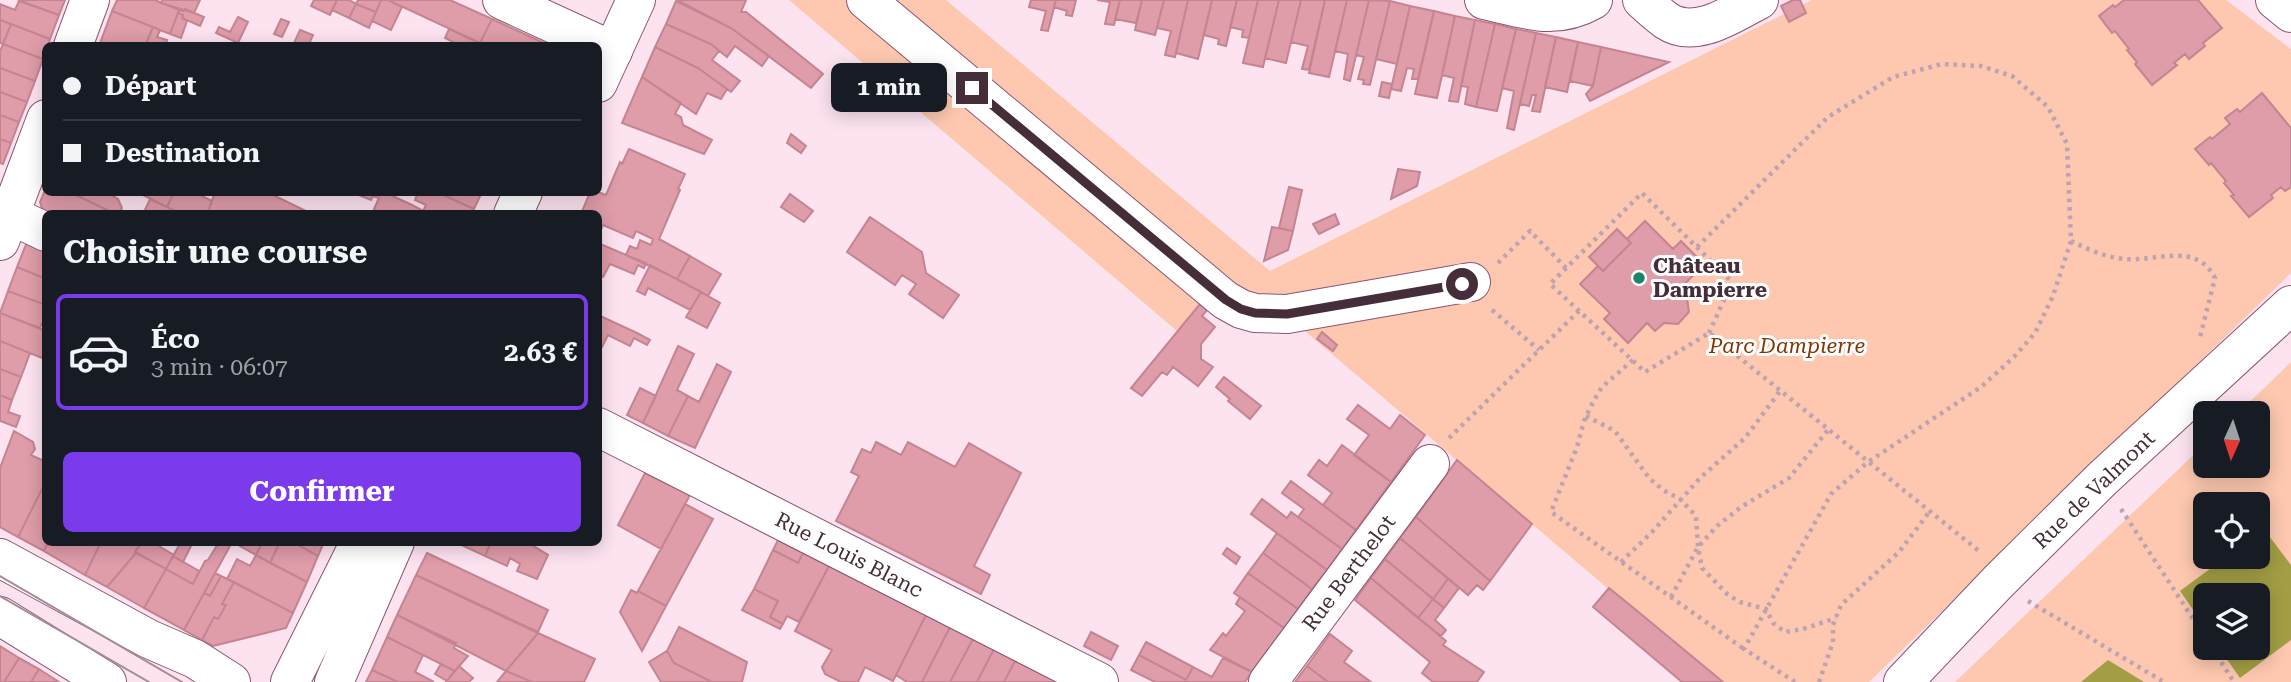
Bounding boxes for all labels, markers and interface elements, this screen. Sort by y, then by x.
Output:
callout: 1 min [832,64,948,112]
text: Départ [105,71,197,101]
route end [956,72,988,104]
text: 1 min [857,74,921,101]
text: Destination [105,138,260,168]
text: Choisir une course [63,233,367,271]
place label: Château Dampierre [1653,254,1767,302]
route start [1446,268,1478,300]
marker: Château Dampierre [1631,270,1647,286]
icon: car [67,321,130,384]
text: Éco [151,324,200,354]
park label: Parc Dampierre [1708,334,1865,358]
text: 2.63 € [504,337,577,367]
text: 3 min · 06:07 [151,354,288,381]
north arrow [2193,401,2270,478]
map controls [2193,401,2270,660]
street label: Rue de Valmont [2028,426,2160,554]
button: Confirmer [63,452,581,532]
button: locate [2193,492,2270,569]
street label: Rue Louis Blanc [771,507,927,603]
street label: Rue Berthelot [1298,510,1400,636]
button: layers [2193,583,2270,660]

